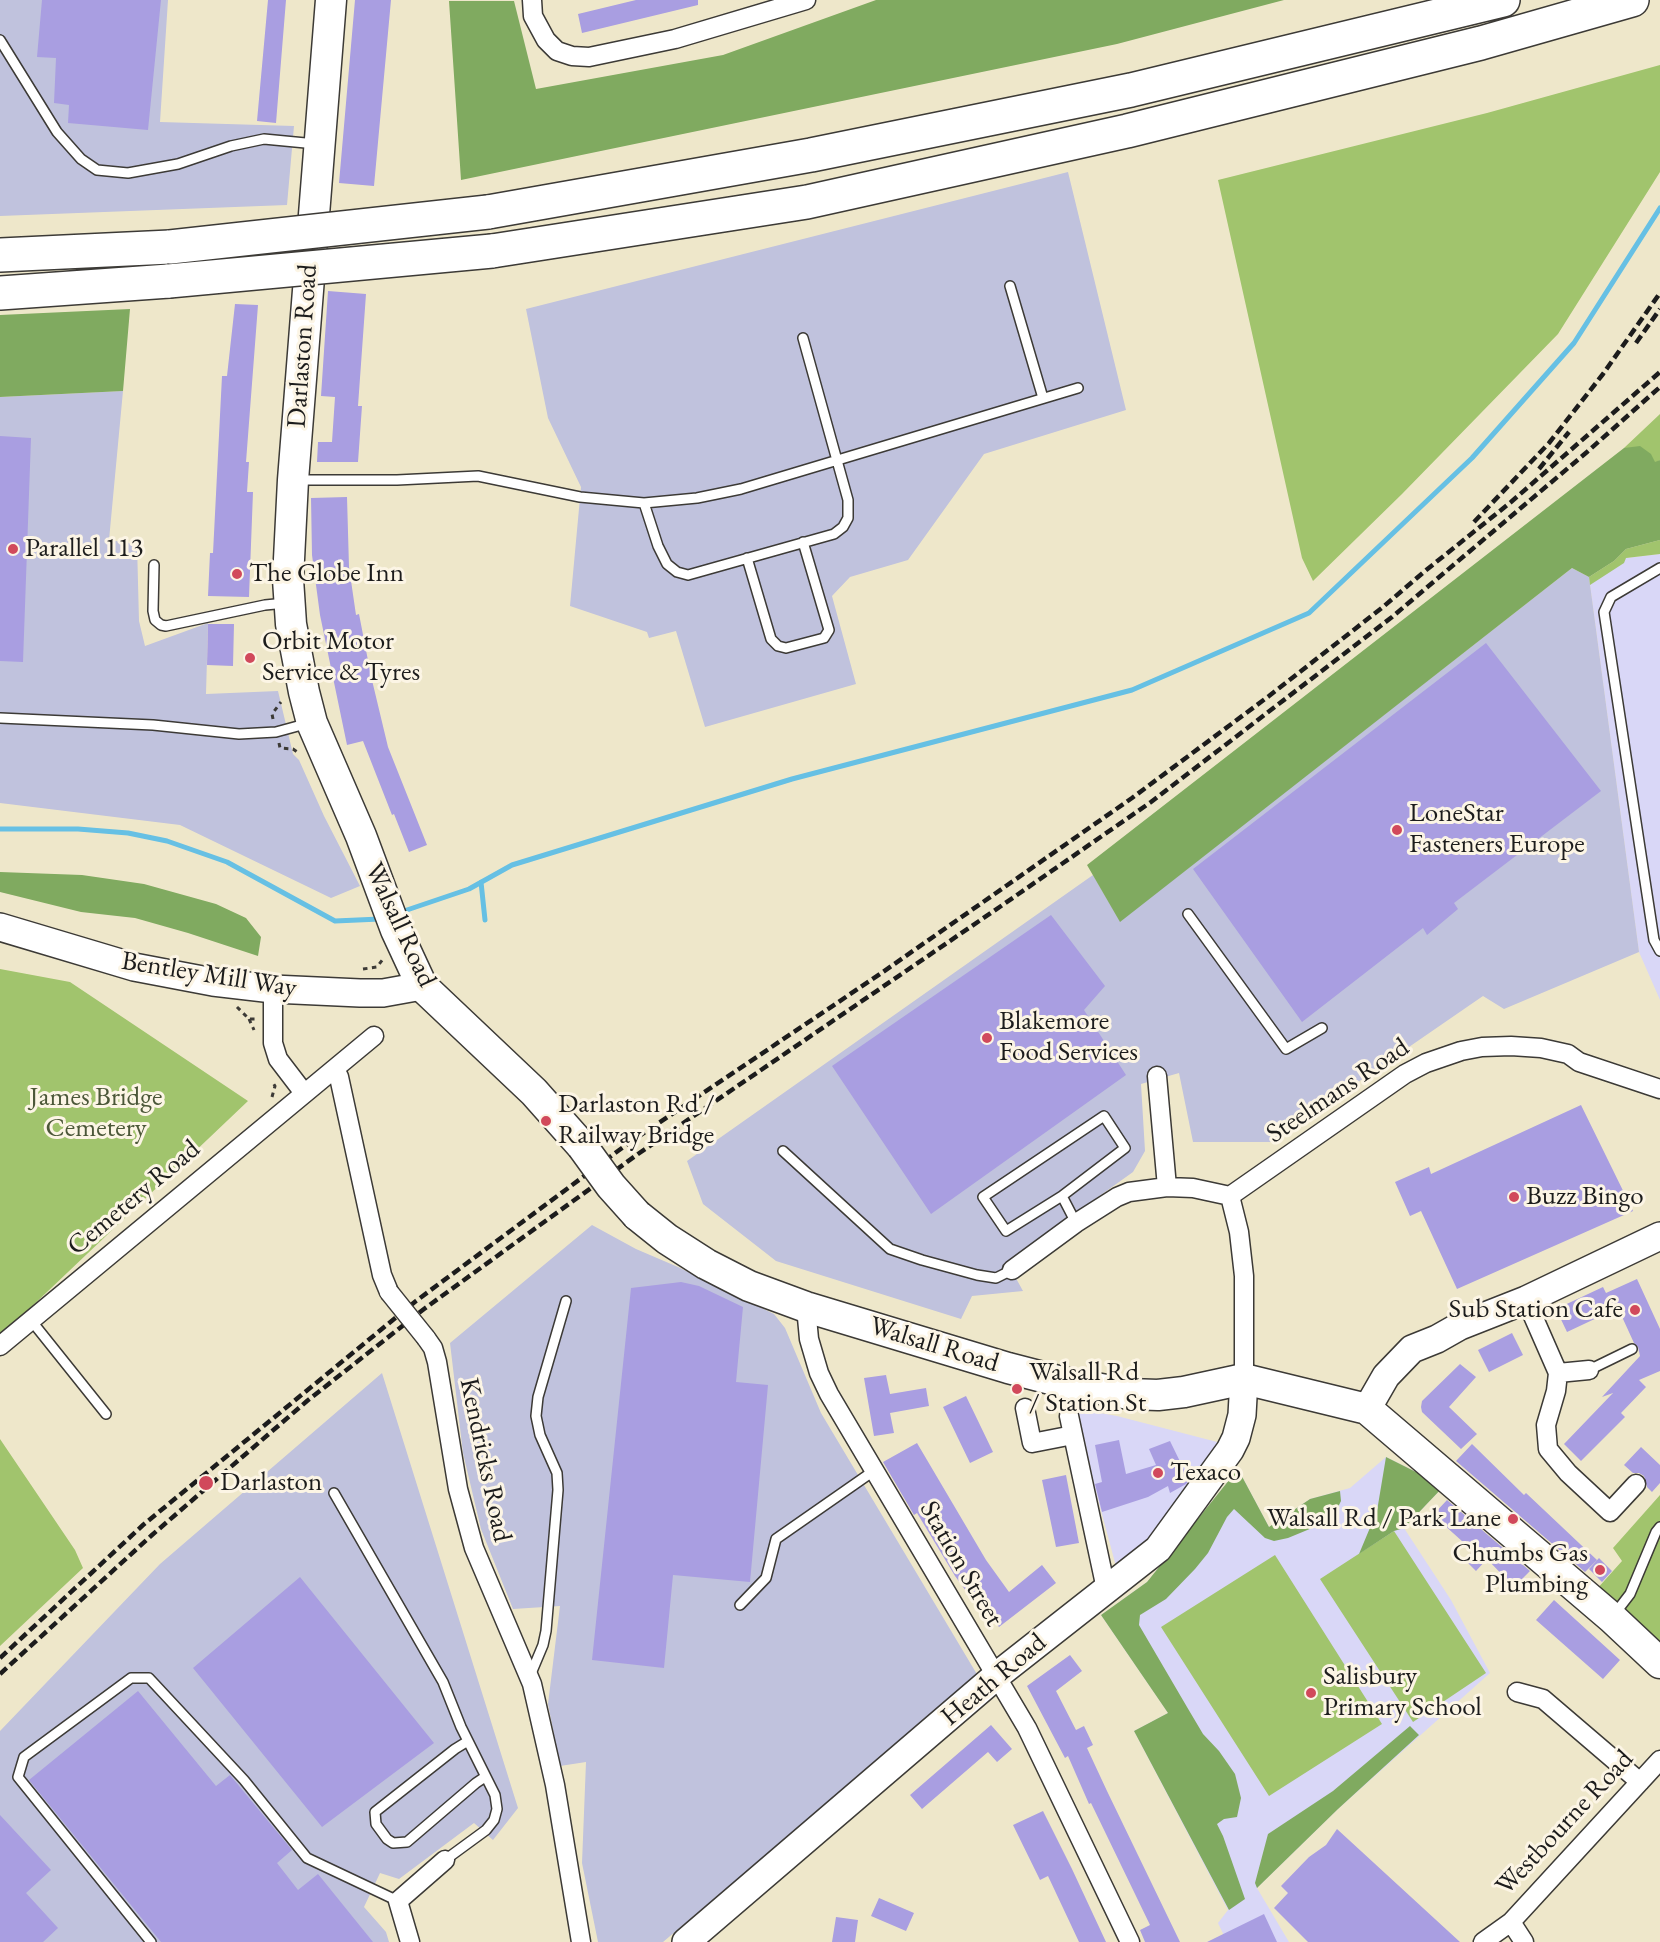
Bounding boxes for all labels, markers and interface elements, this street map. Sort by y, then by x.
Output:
street label: Darlaston Road [281,263,325,429]
place label: Parallel 113 [25,533,143,565]
marker: Parallel 113 [6,542,20,556]
place label: The Globe Inn [249,558,404,590]
marker: The Globe Inn [230,567,244,581]
place label: Orbit Motor Service & Tyres [262,626,420,689]
marker: Orbit Motor Service & Tyres [243,651,257,665]
place label: LoneStar Fasteners Europe [1409,798,1585,861]
marker: LoneStar Fasteners Europe [1390,823,1404,837]
street label: Walsall Road [357,858,443,992]
street label: Bentley Mill Way [119,945,299,1005]
place label: Blakemore Food Services [999,1006,1138,1069]
marker: Blakemore Food Services [980,1031,994,1045]
street label: Steelmans Road [1261,1031,1415,1151]
park label: James Bridge Cemetery [29,1082,163,1145]
place label: Darlaston Rd / Railway Bridge [558,1089,715,1152]
marker: Darlaston Rd / Railway Bridge [539,1114,553,1128]
street label: Cemetery Road [61,1133,207,1263]
place label: Buzz Bingo [1526,1181,1644,1213]
marker: Buzz Bingo [1507,1190,1521,1204]
place label: Sub Station Cafe [1449,1294,1623,1326]
marker: Sub Station Cafe [1628,1303,1642,1317]
street label: Walsall Road [865,1310,1003,1380]
place label: Walsall Rd / Station St [1029,1357,1146,1420]
street label: Kendricks Road [452,1375,518,1545]
marker: Walsall Rd / Station St [1010,1382,1024,1396]
place label: Texaco [1170,1457,1241,1489]
marker: Texaco [1151,1466,1165,1480]
place label: Darlaston [220,1467,322,1499]
marker: Darlaston [197,1474,215,1492]
street label: Station Street [912,1496,1010,1632]
place label: Walsall Rd / Park Lane [1267,1503,1501,1535]
marker: Walsall Rd / Park Lane [1506,1512,1520,1526]
place label: Chumbs Gas Plumbing [1452,1538,1588,1601]
marker: Chumbs Gas Plumbing [1593,1563,1607,1577]
street label: Heath Road [935,1627,1053,1733]
place label: Salisbury Primary School [1323,1661,1482,1724]
marker: Salisbury Primary School [1304,1686,1318,1700]
street label: Westbourne Road [1489,1744,1641,1902]

